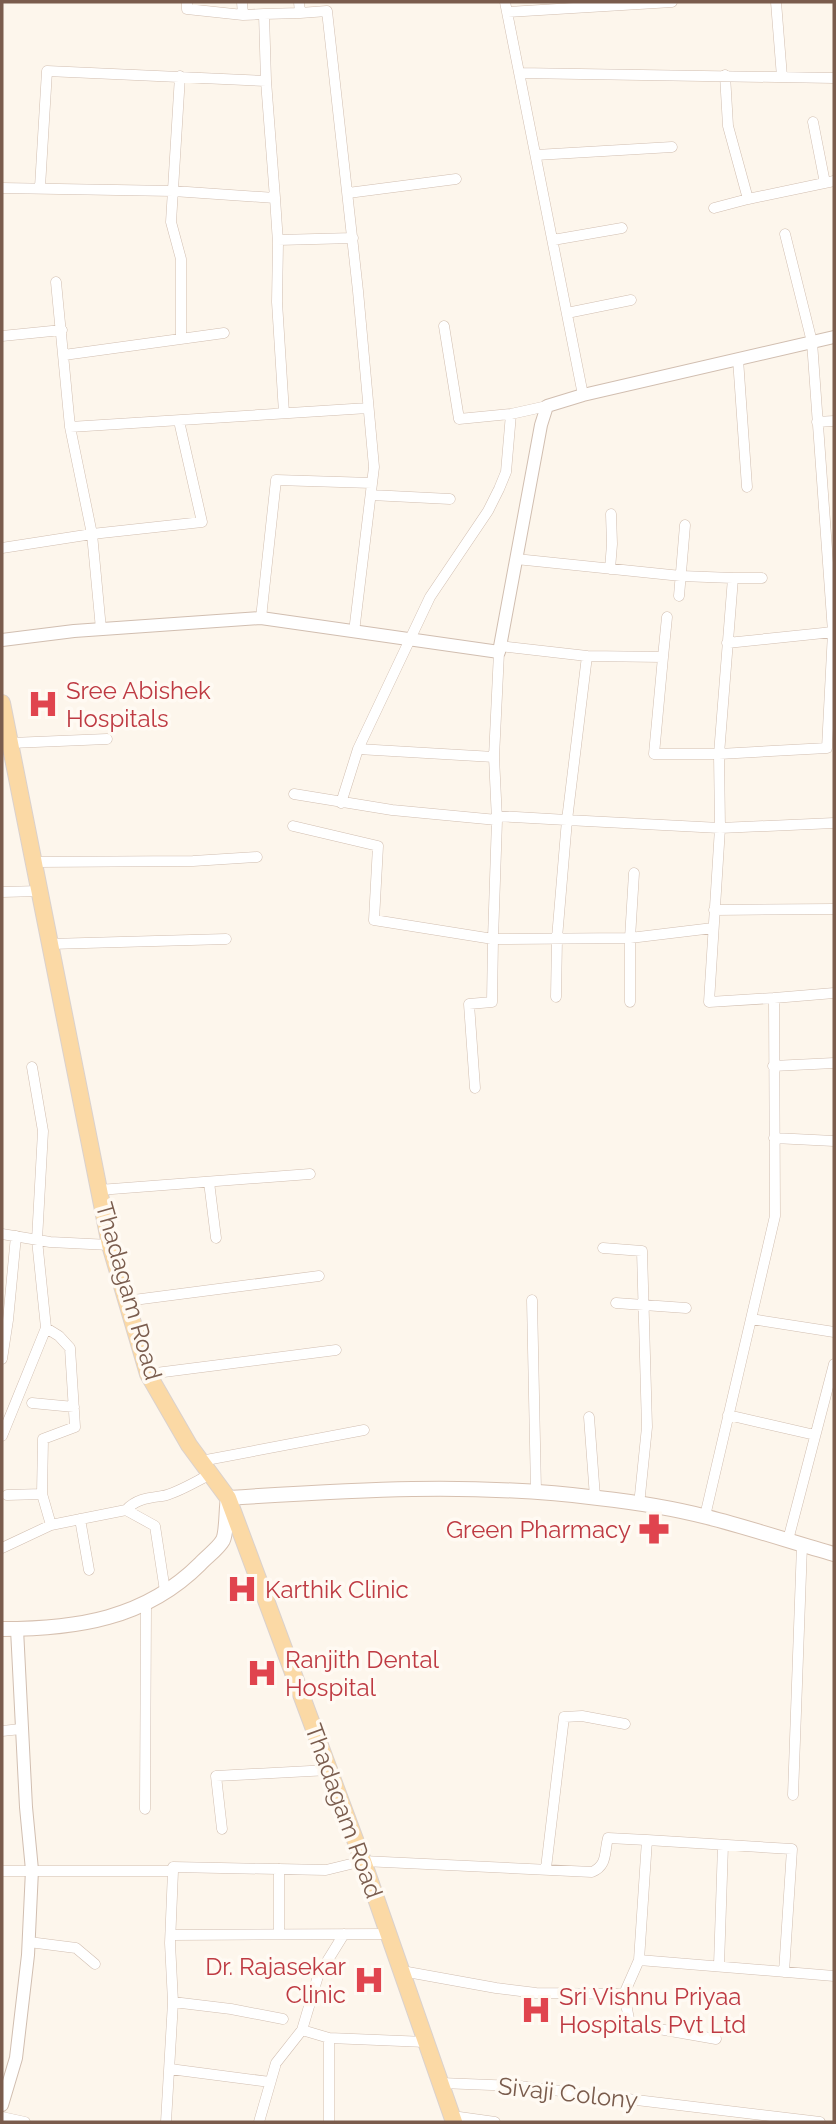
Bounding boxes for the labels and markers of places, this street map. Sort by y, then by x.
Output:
place label: Sree Abishek Hospitals [66,676,211,733]
hospital icon: Sree Abishek Hospitals [26,687,60,721]
pharmacy icon: Green Pharmacy [637,1512,671,1546]
place label: Green Pharmacy [446,1515,631,1544]
hospital icon: Karthik Clinic [225,1572,259,1606]
place label: Karthik Clinic [265,1575,409,1604]
place label: Ranjith Dental Hospital [285,1645,440,1702]
hospital icon: Ranjith Dental Hospital [245,1656,279,1690]
place label: Dr. Rajasekar Clinic [205,1952,347,2009]
hospital icon: Dr. Rajasekar Clinic [352,1963,386,1997]
place label: Sri Vishnu Priyaa Hospitals Pvt Ltd [559,1982,746,2039]
hospital icon: Sri Vishnu Priyaa Hospitals Pvt Ltd [519,1993,553,2027]

